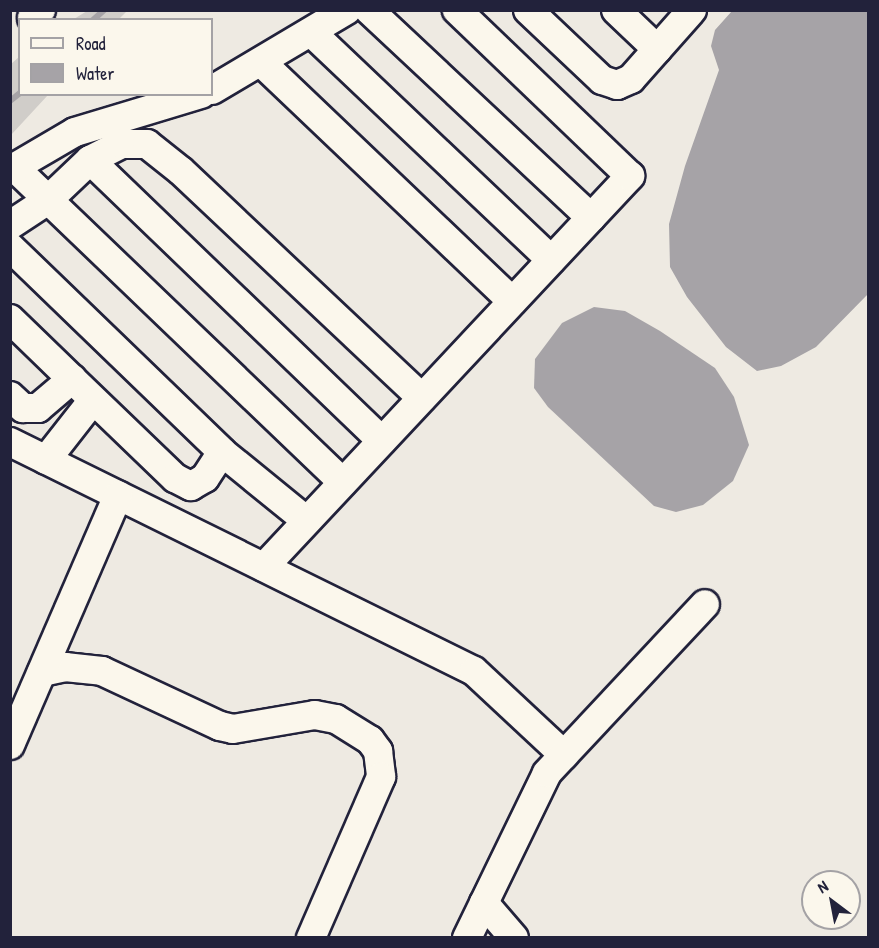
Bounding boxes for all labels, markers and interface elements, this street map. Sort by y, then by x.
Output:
legend [18,18,213,96]
text: Road [76,31,106,56]
text: Water [76,61,114,86]
north arrow [801,870,861,930]
text: N [813,875,832,898]

